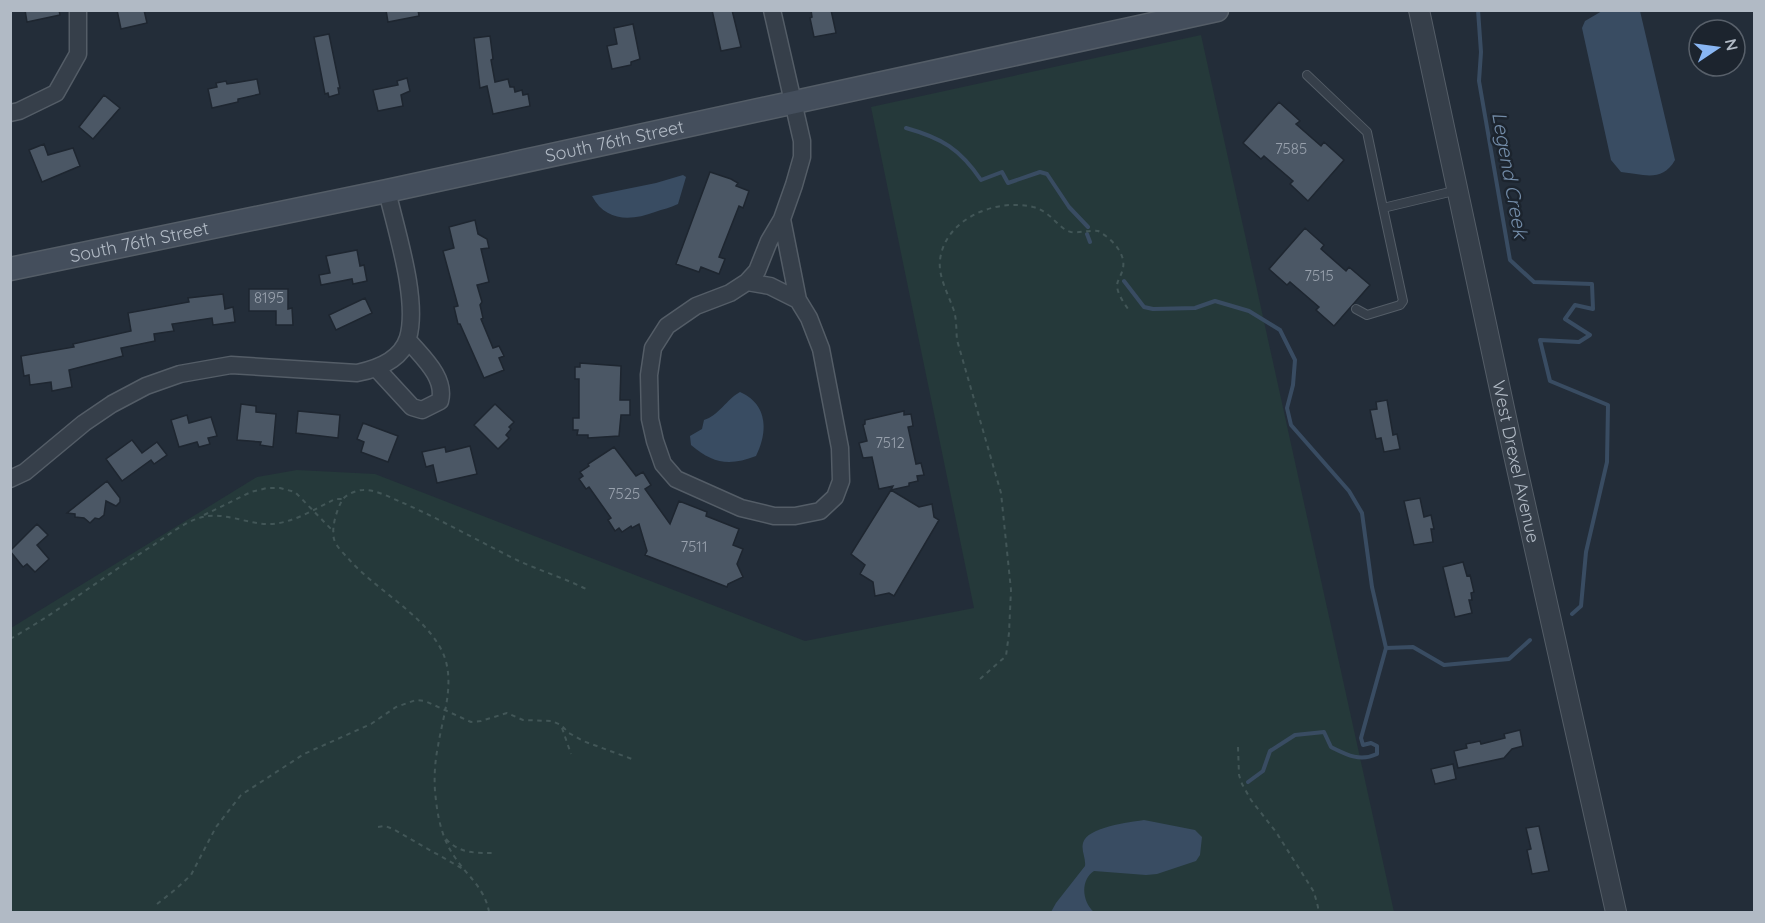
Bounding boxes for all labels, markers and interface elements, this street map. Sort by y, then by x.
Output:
north arrow [1687,18,1747,78]
text: N [1721,37,1743,53]
water label: Legend Creek [1487,110,1534,242]
street label: South 76th Street [543,115,686,167]
house number: 7585 [1275,139,1307,158]
street label: South 76th Street [68,216,211,267]
house number: 7515 [1304,266,1334,285]
house number: 8195 [254,288,284,307]
street label: West Drexel Avenue [1487,378,1545,545]
house number: 7512 [875,433,905,452]
house number: 7525 [608,484,640,503]
house number: 7511 [681,537,707,556]

